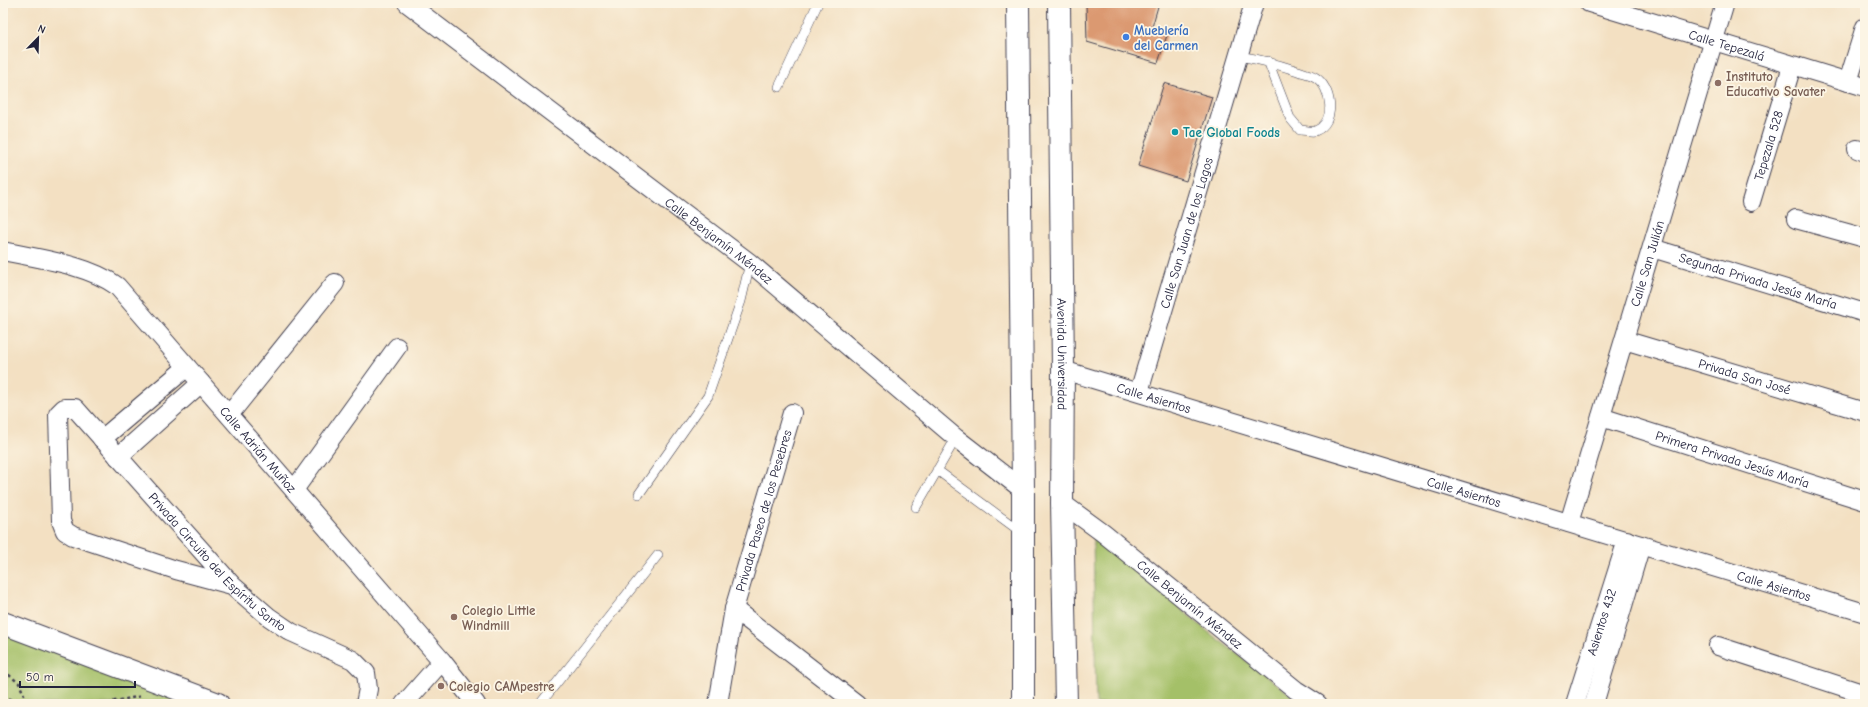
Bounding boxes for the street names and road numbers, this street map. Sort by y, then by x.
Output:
street label: Calle Tepezalá [1687,27,1766,64]
street label: Tepezala 528 [1751,109,1786,182]
street label: Calle San Juan de los Lagos [1157,156,1216,310]
street label: Calle Benjamín Méndez [662,194,776,287]
street label: Calle San Julián [1627,219,1667,308]
street label: Segunda Privada Jesús María [1677,250,1839,312]
street label: Avenida Universidad [1054,298,1070,410]
street label: Privada San José [1697,356,1793,398]
street label: Calle Asientos [1115,380,1193,416]
street label: Calle Adrián Muñoz [217,403,300,496]
street label: Privada Paseo de los Pesebres [733,428,795,593]
street label: Primera Privada Jesús María [1653,428,1811,491]
street label: Calle Asientos [1425,474,1503,510]
street label: Privada Circuito del Espíritu Santo [145,489,289,634]
street label: Calle Benjamín Méndez [1134,557,1246,652]
street label: Calle Asientos [1735,568,1813,604]
street label: Asientos 432 [1584,587,1619,657]

